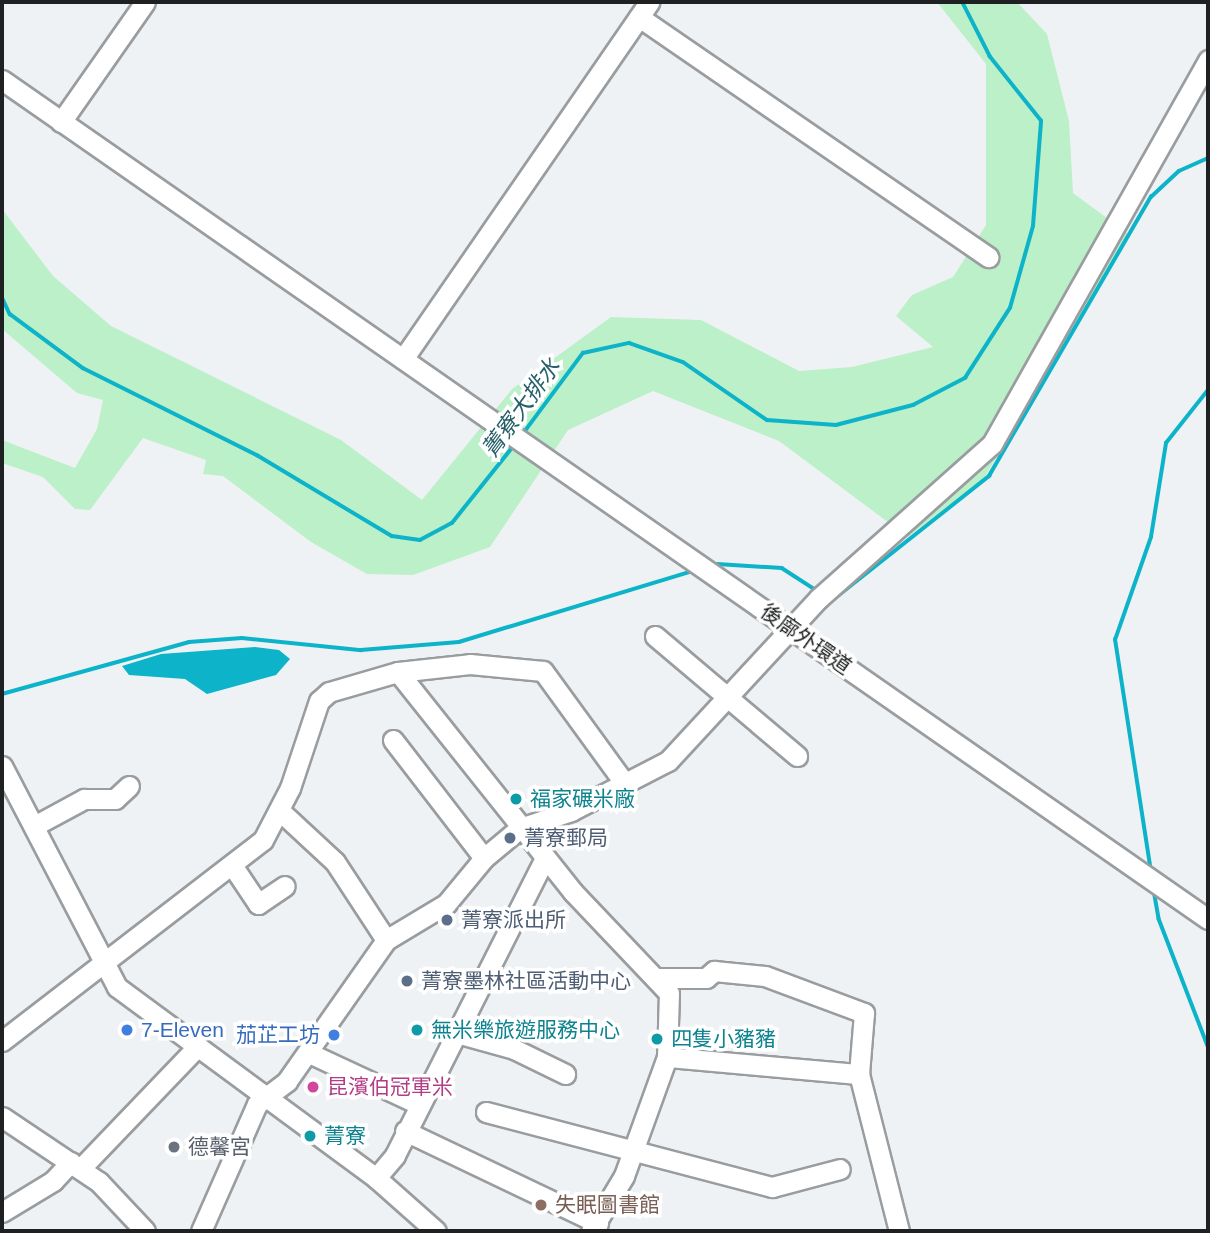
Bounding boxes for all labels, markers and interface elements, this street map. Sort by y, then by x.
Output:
water label: 菁寮大排水 [476,353,566,463]
street label: 後廍外環道 [756,599,856,679]
place label: 福家碾米廠 [530,786,635,812]
marker: 福家碾米廠 [508,791,524,807]
place label: 菁寮郵局 [524,825,608,851]
marker: 菁寮郵局 [502,830,518,846]
place label: 菁寮派出所 [461,907,566,933]
marker: 菁寮派出所 [439,912,455,928]
place label: 菁寮墨林社區活動中心 [421,968,631,994]
marker: 菁寮墨林社區活動中心 [399,973,415,989]
place label: 7-Eleven [141,1017,224,1043]
place label: 無米樂旅遊服務中心 [431,1017,620,1043]
marker: 7-Eleven [119,1022,135,1038]
place label: 茄芷工坊 [236,1022,320,1048]
marker: 無米樂旅遊服務中心 [409,1022,425,1038]
place label: 四隻小豬豬 [671,1026,776,1052]
marker: 茄芷工坊 [326,1027,342,1043]
marker: 四隻小豬豬 [649,1031,665,1047]
place label: 昆濱伯冠軍米 [327,1074,453,1100]
marker: 昆濱伯冠軍米 [305,1079,321,1095]
place label: 菁寮 [324,1123,366,1149]
marker: 菁寮 [302,1128,318,1144]
place label: 德馨宮 [188,1134,251,1160]
marker: 德馨宮 [166,1139,182,1155]
place label: 失眠圖書館 [555,1192,660,1218]
marker: 失眠圖書館 [533,1197,549,1213]

